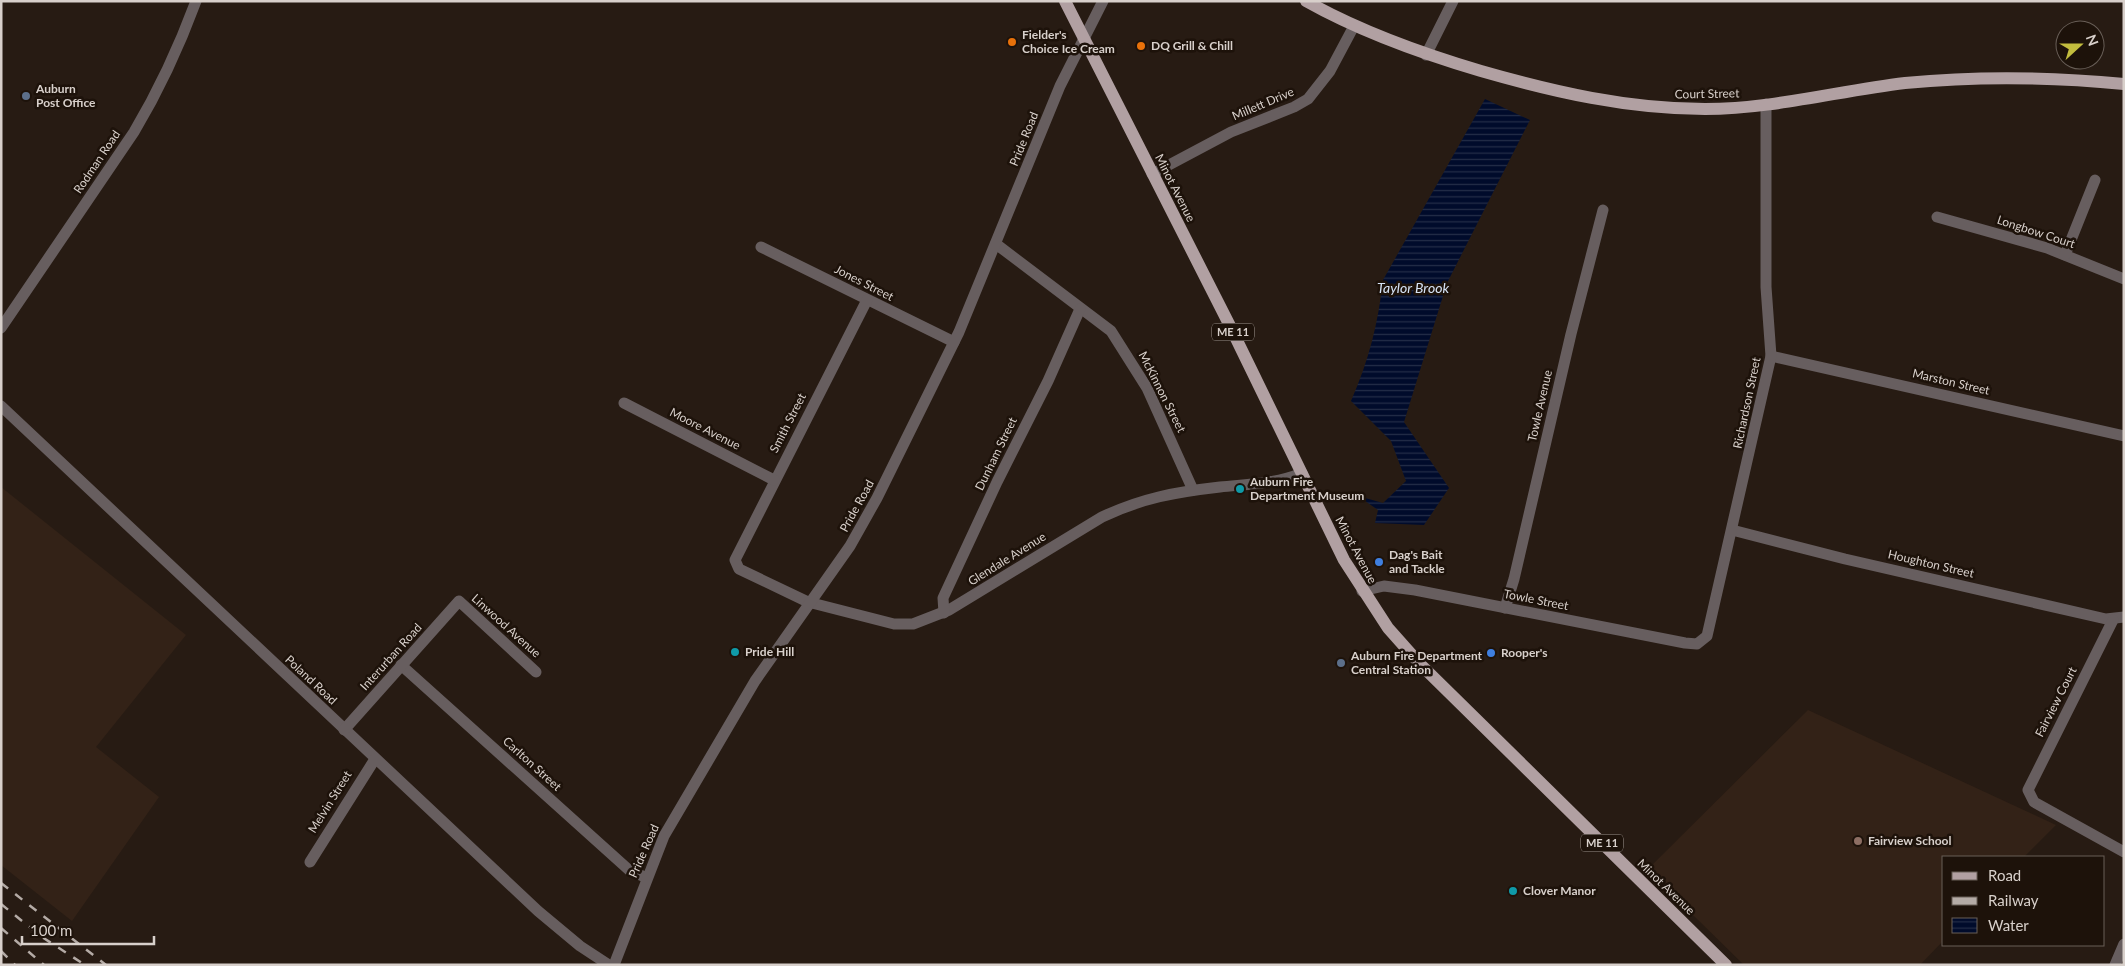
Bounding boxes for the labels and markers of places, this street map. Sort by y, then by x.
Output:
place label: Fielder's Choice Ice Cream [1022,27,1115,56]
marker: Fielder's Choice Ice Cream [1006,36,1018,48]
place label: DQ Grill & Chill [1151,38,1233,53]
marker: DQ Grill & Chill [1135,40,1147,52]
place label: Auburn Post Office [35,81,96,110]
marker: Auburn Post Office [20,90,32,102]
place label: Auburn Fire Department Museum [1249,474,1364,503]
marker: Auburn Fire Department Museum [1234,483,1246,495]
place label: Dag's Bait and Tackle [1389,547,1445,576]
marker: Dag's Bait and Tackle [1373,556,1385,568]
place label: Pride Hill [745,644,794,659]
place label: Rooper's [1501,645,1547,660]
marker: Pride Hill [729,646,741,658]
marker: Rooper's [1485,647,1497,659]
place label: Auburn Fire Department Central Station [1350,648,1483,677]
marker: Auburn Fire Department Central Station [1335,657,1347,669]
place label: Fairview School [1868,833,1952,848]
marker: Fairview School [1852,835,1864,847]
place label: Clover Manor [1523,883,1596,898]
marker: Clover Manor [1507,885,1519,897]

